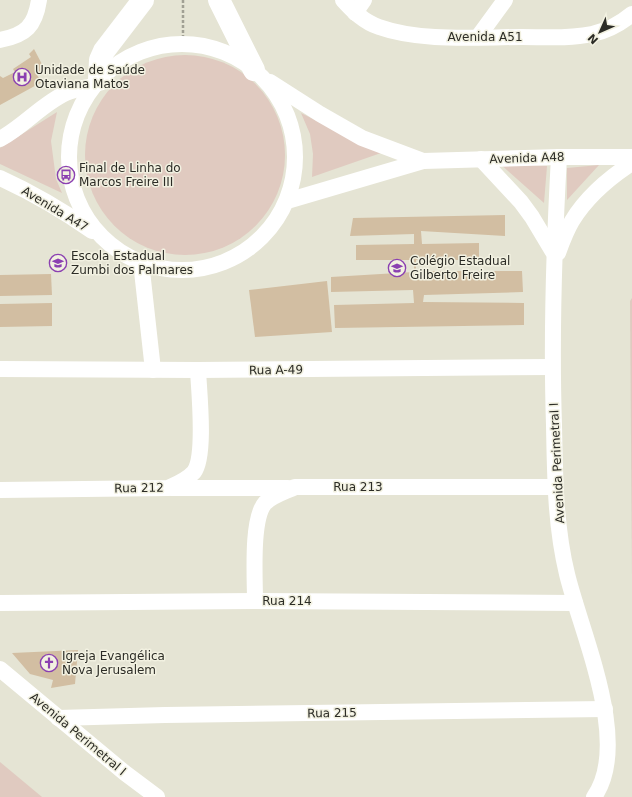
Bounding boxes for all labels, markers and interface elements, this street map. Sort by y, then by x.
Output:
north arrow [580,12,620,52]
street label: Avenida A51 [447,30,523,44]
text: N [585,31,601,47]
place label: Unidade de Saúde Otaviana Matos [35,63,145,91]
hospital icon: Unidade de Saúde Otaviana Matos [12,67,32,87]
street label: Avenida A48 [489,150,565,166]
place label: Final de Linha do Marcos Freire III [79,161,181,189]
bus stop icon: Final de Linha do Marcos Freire III [56,165,76,185]
street label: Avenida A47 [19,184,91,234]
place label: Escola Estadual Zumbi dos Palmares [71,249,193,277]
school or university icon: Escola Estadual Zumbi dos Palmares [48,253,68,273]
place label: Colégio Estadual Gilberto Freire [410,254,510,282]
school or university icon: Colégio Estadual Gilberto Freire [387,258,407,278]
street label: Rua A-49 [249,363,303,377]
street label: Avenida Perimetral I [547,402,567,524]
street label: Rua 213 [333,480,383,494]
street label: Rua 212 [114,481,164,495]
street label: Rua 214 [262,594,312,608]
place label: Igreja Evangélica Nova Jerusalem [62,649,165,677]
church icon: Igreja Evangélica Nova Jerusalem [39,653,59,673]
street label: Avenida Perimetral I [27,690,129,778]
street label: Rua 215 [307,706,357,720]

